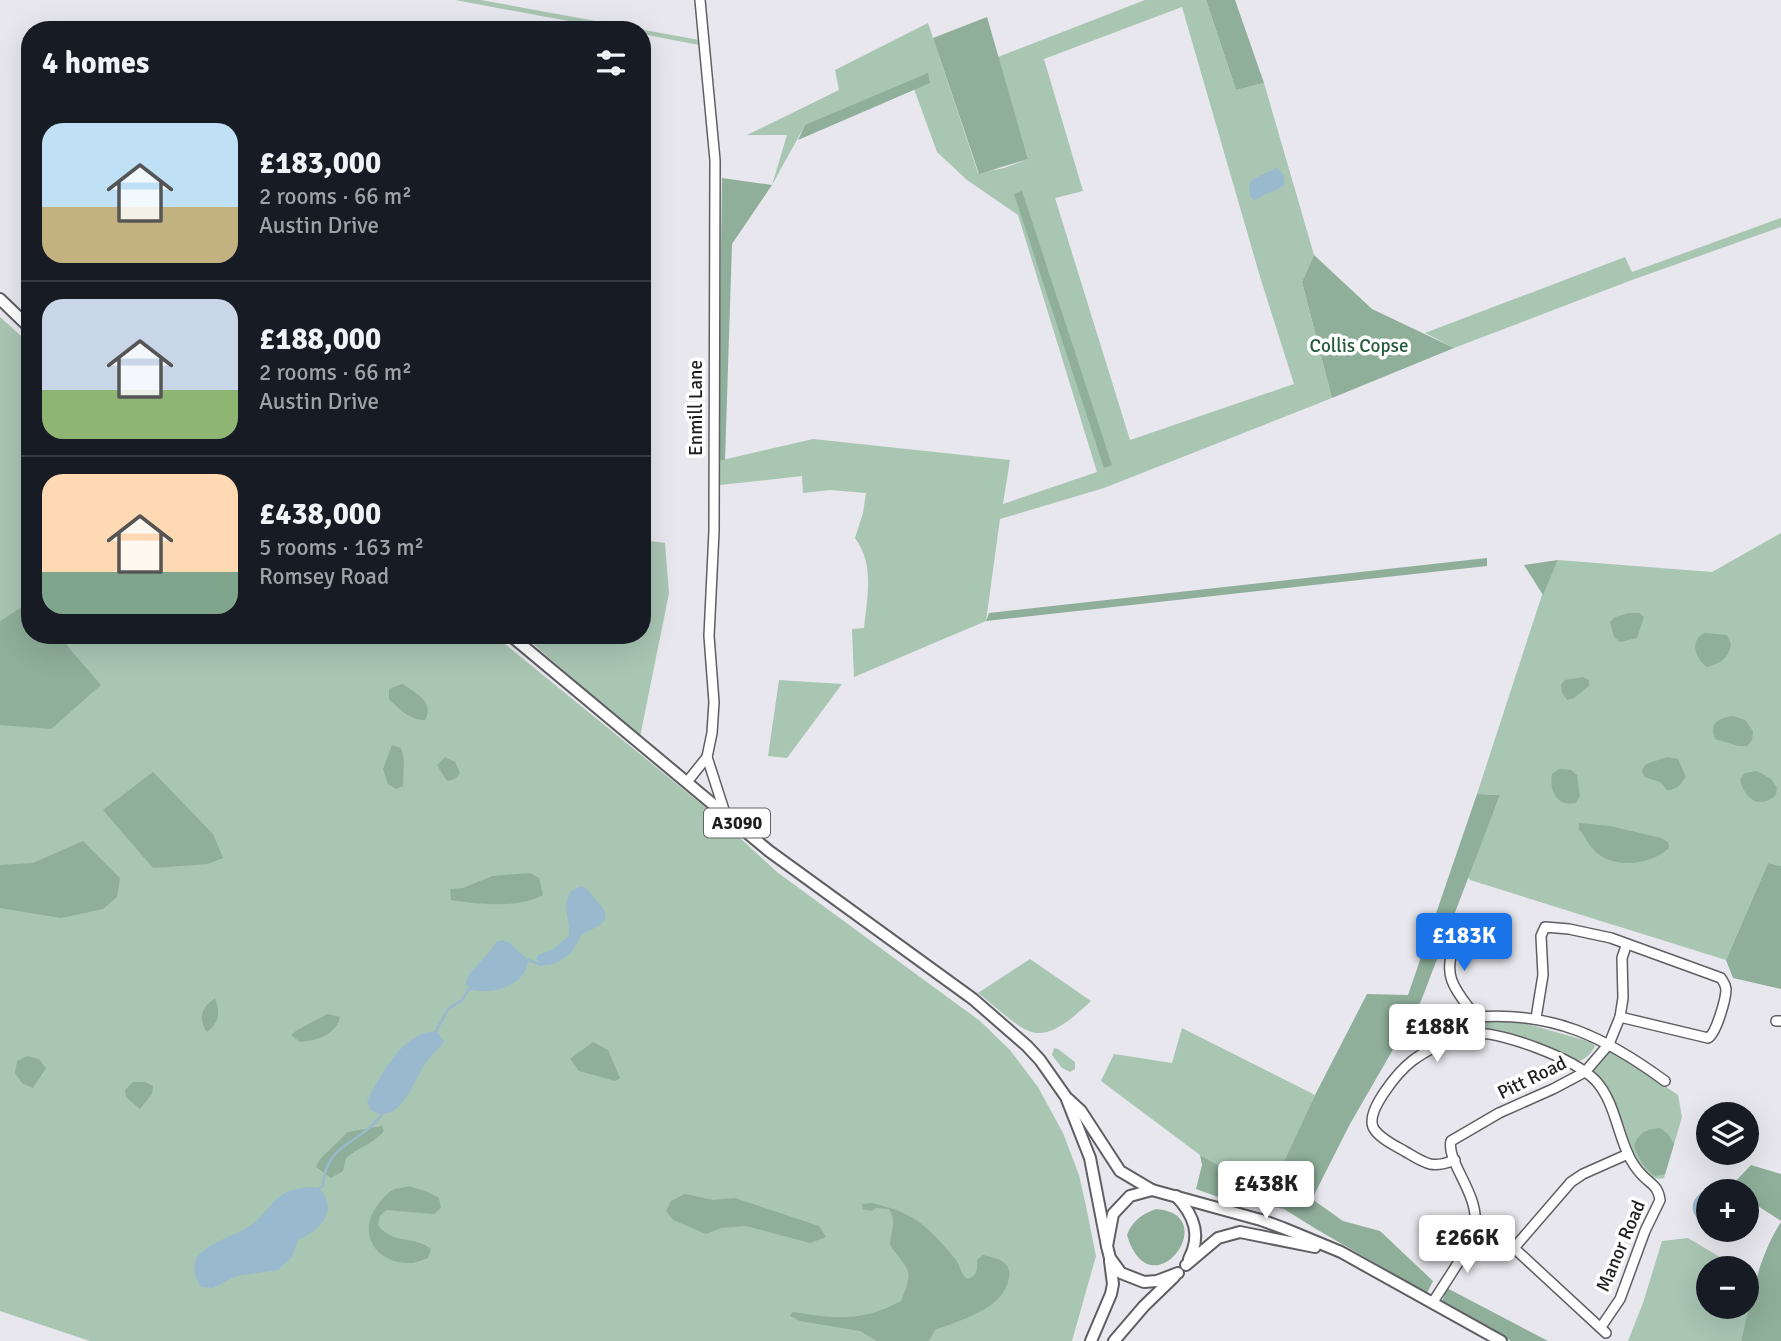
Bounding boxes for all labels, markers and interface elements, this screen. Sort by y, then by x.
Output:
icon: filters [592,44,630,82]
text: 4 homes [42,45,149,82]
text: £183,000 [259,145,381,182]
icon: home [98,151,182,235]
text: 2 rooms · 66 m² [259,182,412,211]
text: Austin Drive [259,211,379,240]
text: £188,000 [259,321,381,358]
icon: home [98,327,182,411]
park label: Collis Copse [1310,334,1408,358]
text: 2 rooms · 66 m² [259,358,412,387]
street label: Enmill Lane [684,360,708,456]
text: Austin Drive [259,387,379,416]
text: £438,000 [259,496,381,533]
icon: home [98,502,182,586]
text: 5 rooms · 163 m² [259,533,424,562]
text: Romsey Road [259,562,389,591]
road number: A3090 [704,808,770,838]
pin: £183K [1415,914,1513,973]
text: £183K [1432,921,1496,950]
pin: £188K [1388,1004,1486,1064]
text: £188K [1405,1012,1469,1041]
street label: Pitt Road [1493,1051,1571,1105]
map controls [1696,1102,1759,1319]
button: layers [1696,1102,1759,1165]
pin: £438K [1217,1162,1315,1221]
text: £438K [1234,1169,1298,1198]
button: + [1696,1179,1759,1242]
street label: Manor Road [1591,1197,1651,1295]
pin: £266K [1418,1216,1516,1275]
text: £266K [1435,1223,1499,1252]
button: − [1696,1256,1759,1319]

